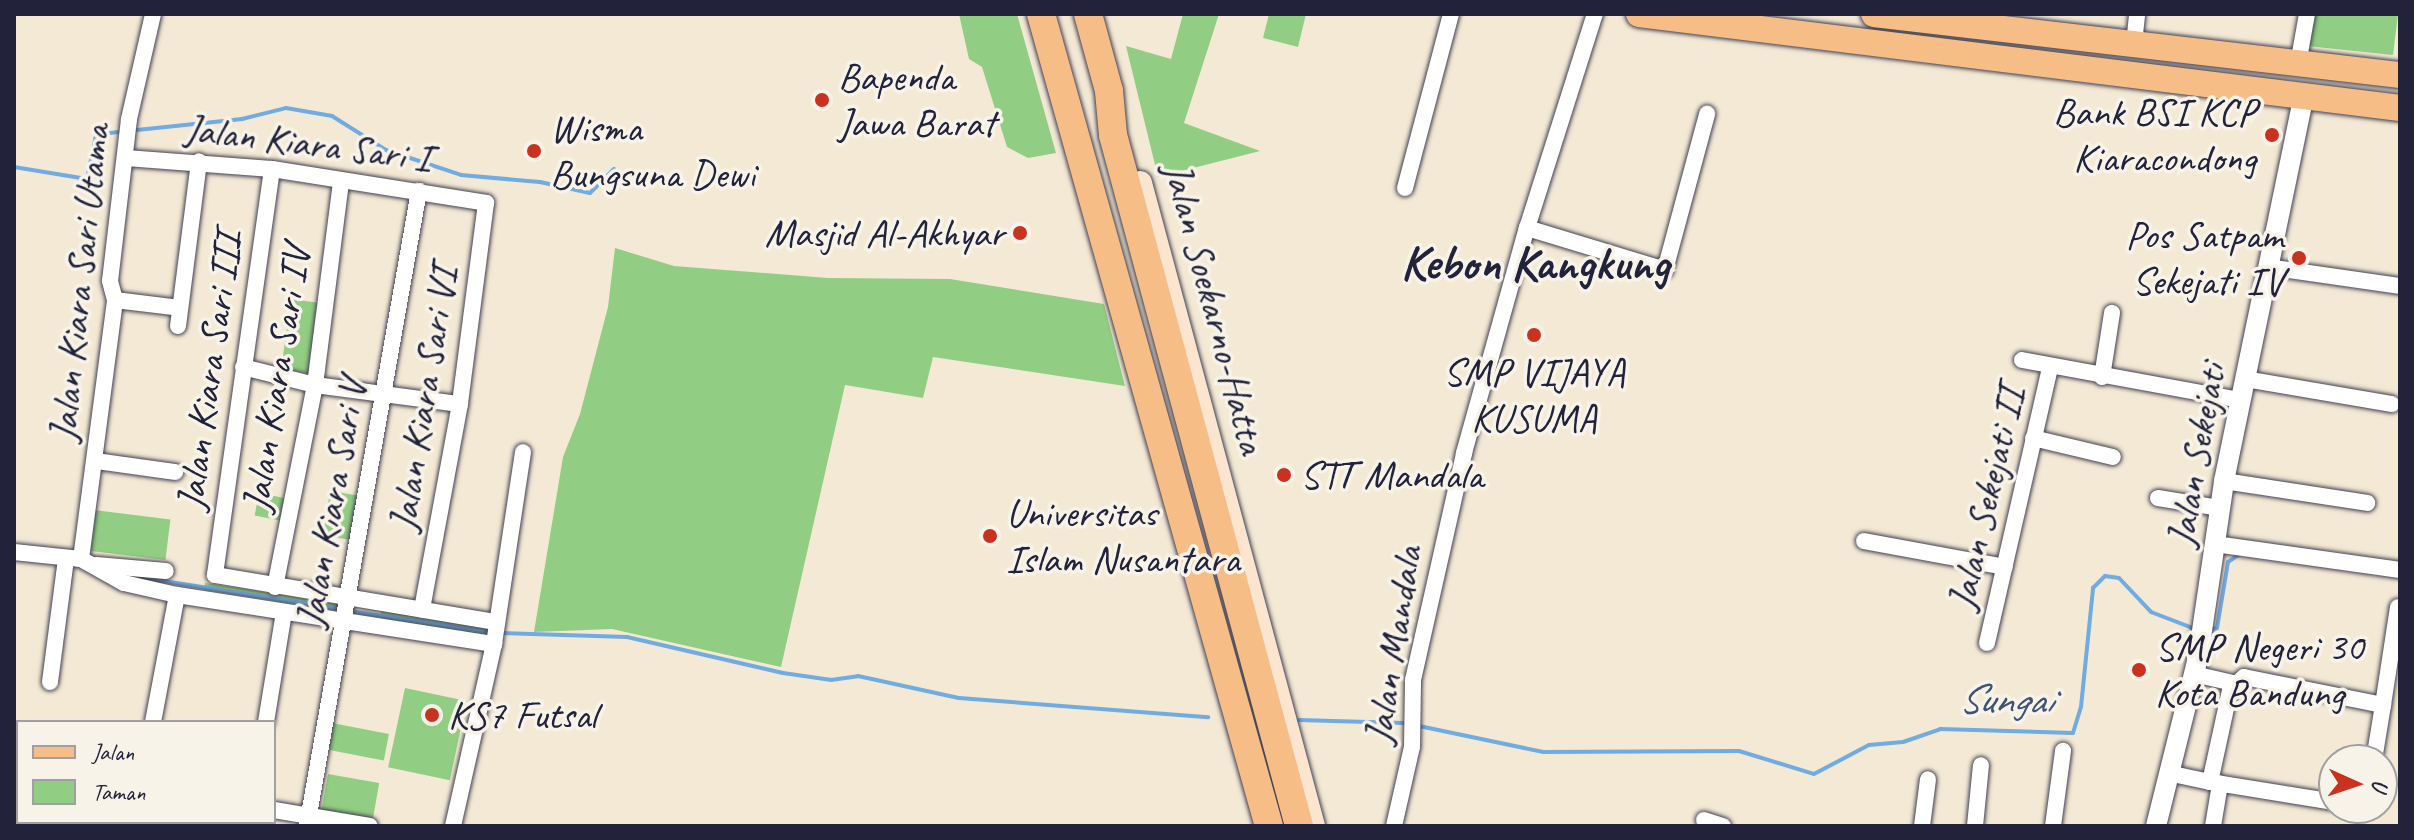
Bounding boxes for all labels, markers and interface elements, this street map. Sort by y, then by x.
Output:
place label: Bapenda Jawa Barat [838,53,995,147]
place label: Bank BSI KCP Kiaracondong [2053,88,2256,182]
marker: Bapenda Jawa Barat [813,91,831,109]
street label: Jalan Kiara Sari I [182,104,434,182]
place label: Wisma Bungsuna Dewi [550,104,755,198]
street label: Jalan Kiara Sari Utama [38,119,120,447]
marker: Bank BSI KCP Kiaracondong [2263,126,2281,144]
marker: Wisma Bungsuna Dewi [525,142,543,160]
street label: Jalan Soekarno-Hatta [1153,157,1277,459]
place label: Masjid Al-Akhyar [765,209,1004,257]
place label: Pos Satpam Sekejati IV [2125,211,2283,305]
marker: Masjid Al-Akhyar [1011,224,1029,242]
street label: Jalan Kiara Sari III [166,229,252,513]
district label: Kebon Kangkung [1400,235,1670,293]
street label: Jalan Kiara Sari IV [231,242,321,516]
marker: Pos Satpam Sekejati IV [2290,249,2308,267]
street label: Jalan Kiara Sari VI [378,263,468,535]
marker: SMP VIJAYA KUSUMA [1525,326,1543,344]
place label: SMP VIJAYA KUSUMA [1443,348,1625,442]
street label: Jalan Sekejati [2156,360,2236,550]
street label: Jalan Kiara Sari V [286,375,376,631]
street label: Jalan Sekejati II [1937,382,2035,614]
place label: STT Mandala [1300,451,1483,499]
marker: STT Mandala [1275,466,1293,484]
place label: Universitas Islam Nusantara [1006,489,1239,583]
marker: Universitas Islam Nusantara [981,527,999,545]
street label: Jalan Mandala [1354,543,1432,747]
place label: SMP Negeri 30 Kota Bandung [2155,623,2364,717]
marker: SMP Negeri 30 Kota Bandung [2130,661,2148,679]
water label: Sungai [1958,674,2052,726]
place label: KS7 Futsal [448,691,597,739]
marker: KS7 Futsal [423,706,441,724]
legend [16,720,276,824]
text: Jalan [92,737,134,767]
north arrow [2318,744,2398,824]
text: Taman [92,777,145,807]
text: U [2366,779,2394,791]

